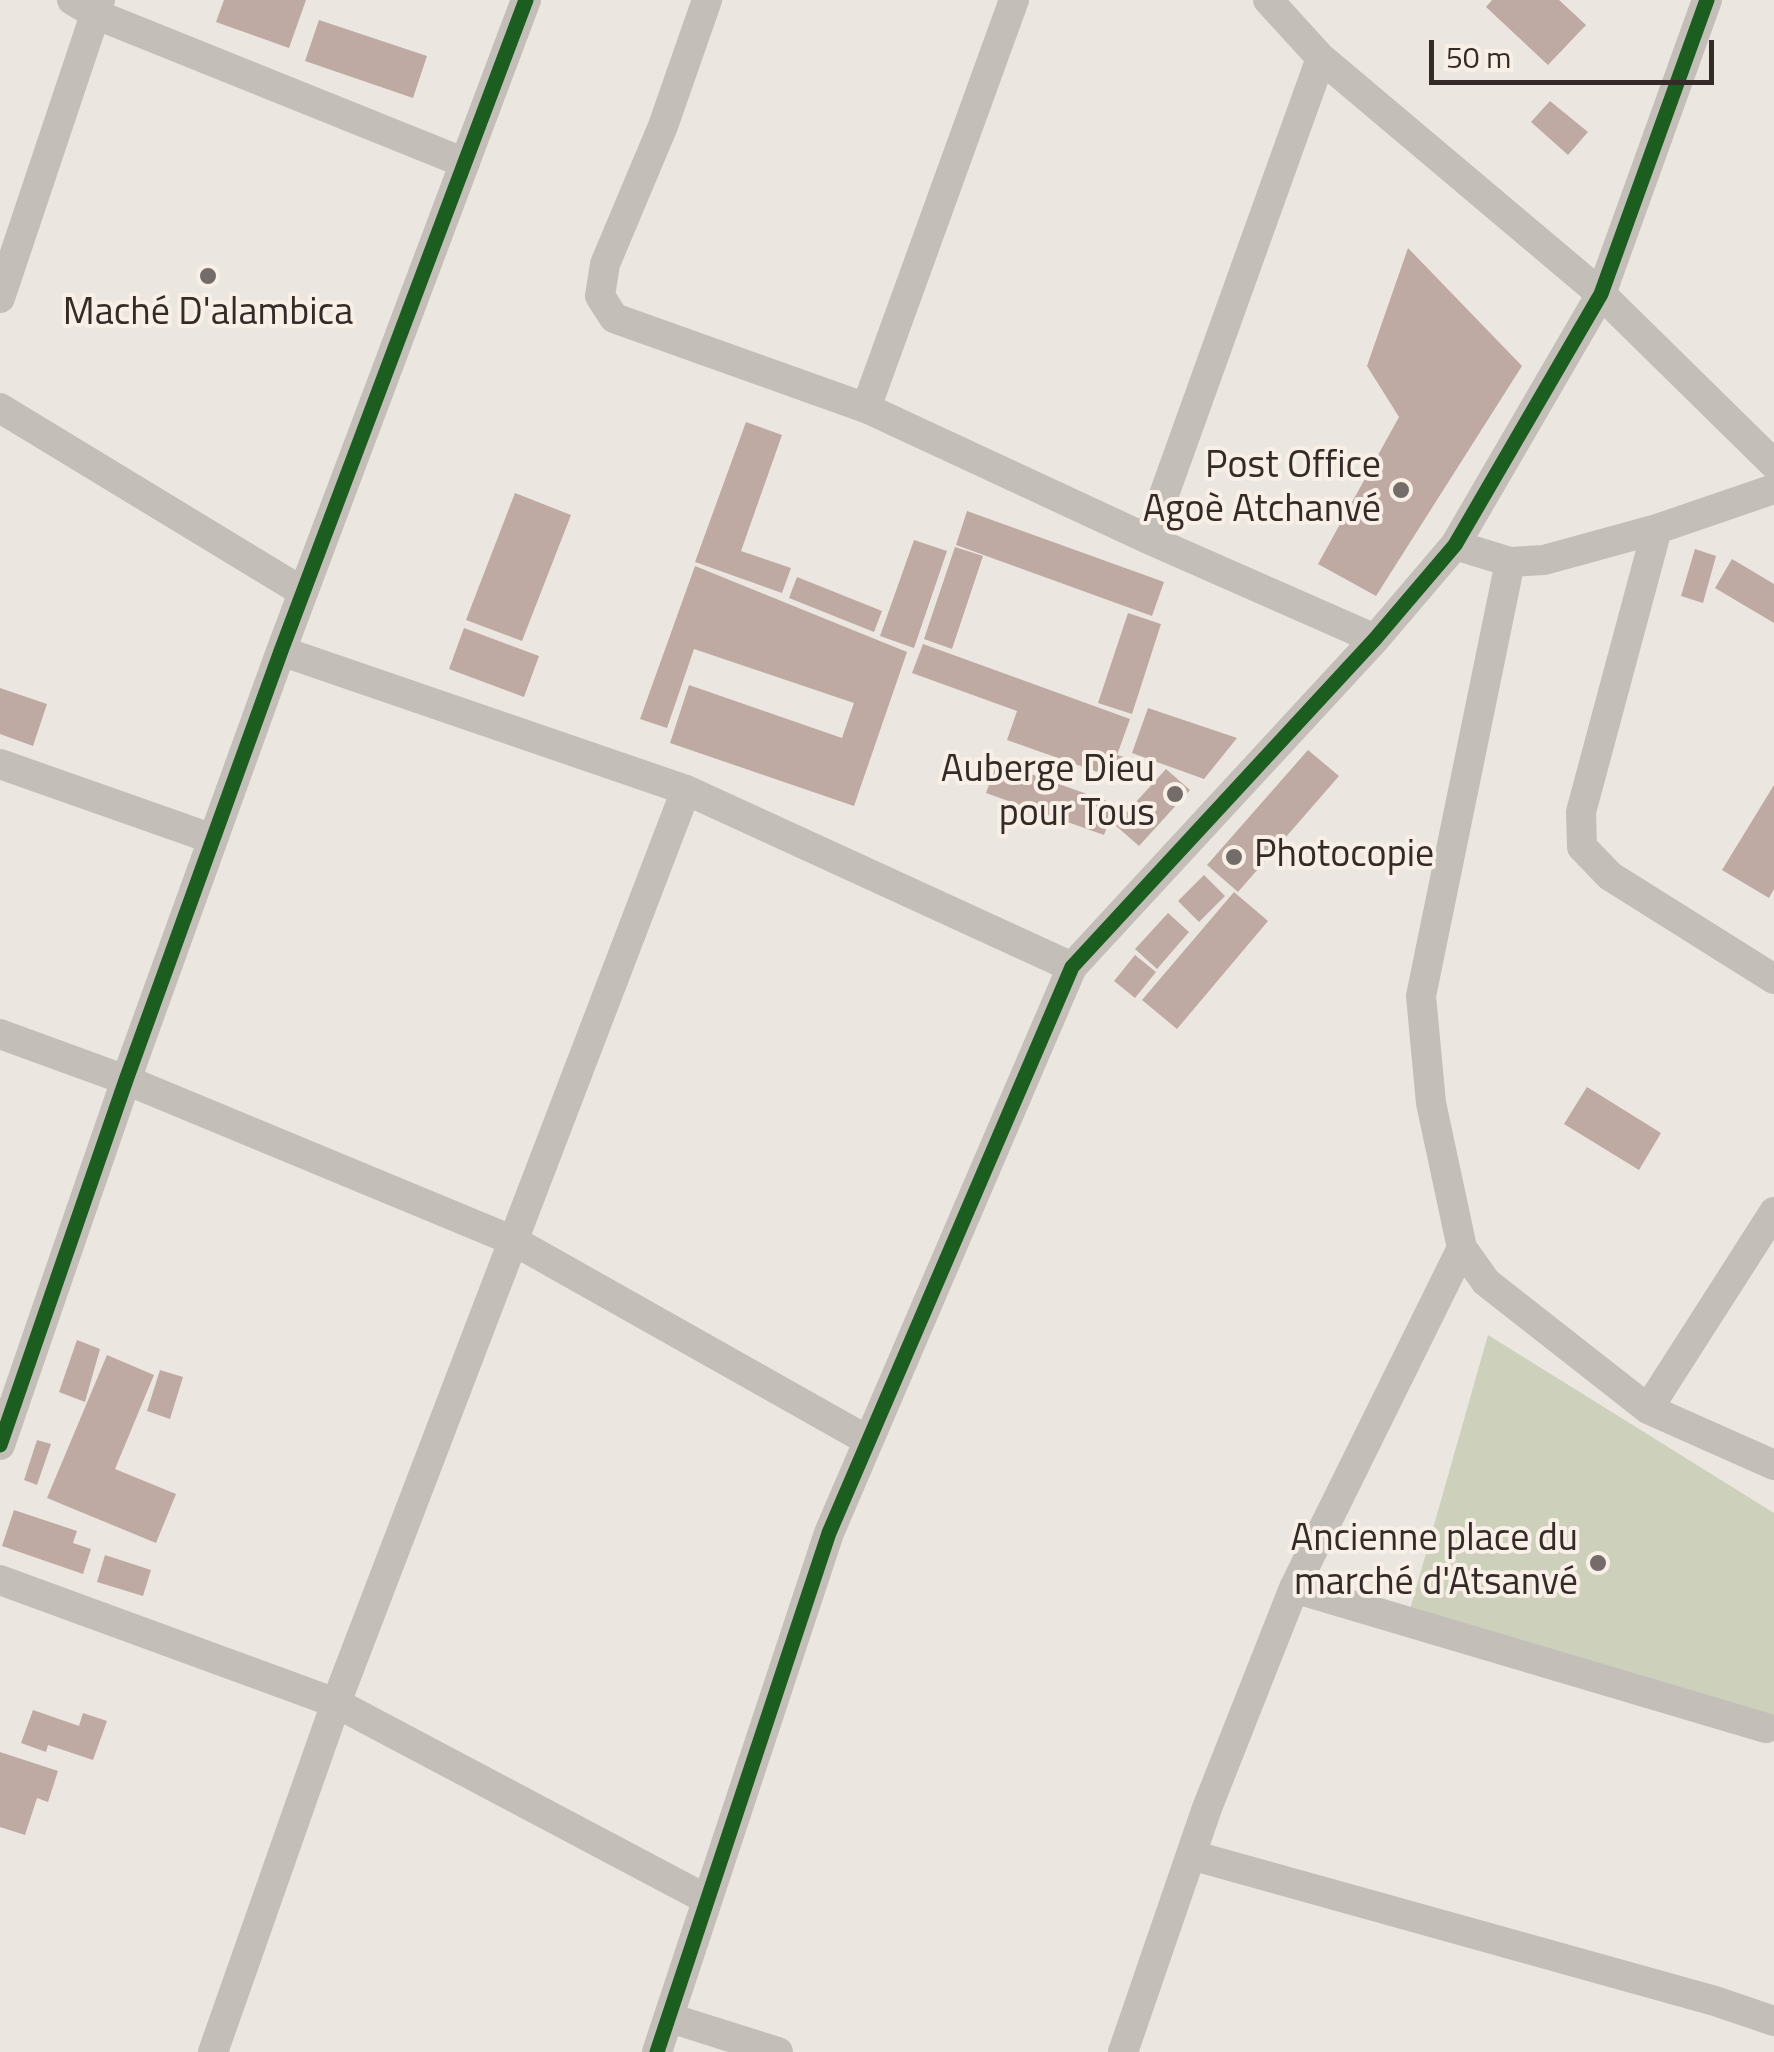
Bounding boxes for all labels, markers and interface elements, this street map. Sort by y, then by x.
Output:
scale bar [1434,20,1719,82]
text: 50 m [1446,34,1511,80]
marker: Maché D'alambica [197,265,219,287]
place label: Maché D'alambica [63,292,353,338]
place label: Post Office Agoè Atchanvé [1143,445,1381,534]
marker: Post Office Agoè Atchanvé [1390,479,1412,501]
place label: Auberge Dieu pour Tous [941,749,1155,838]
marker: Auberge Dieu pour Tous [1164,783,1186,805]
place label: Photocopie [1254,834,1434,880]
marker: Photocopie [1223,846,1245,868]
place label: Ancienne place du marché d'Atsanvé [1290,1518,1578,1608]
marker: Ancienne place du marché d'Atsanvé [1587,1552,1609,1574]

